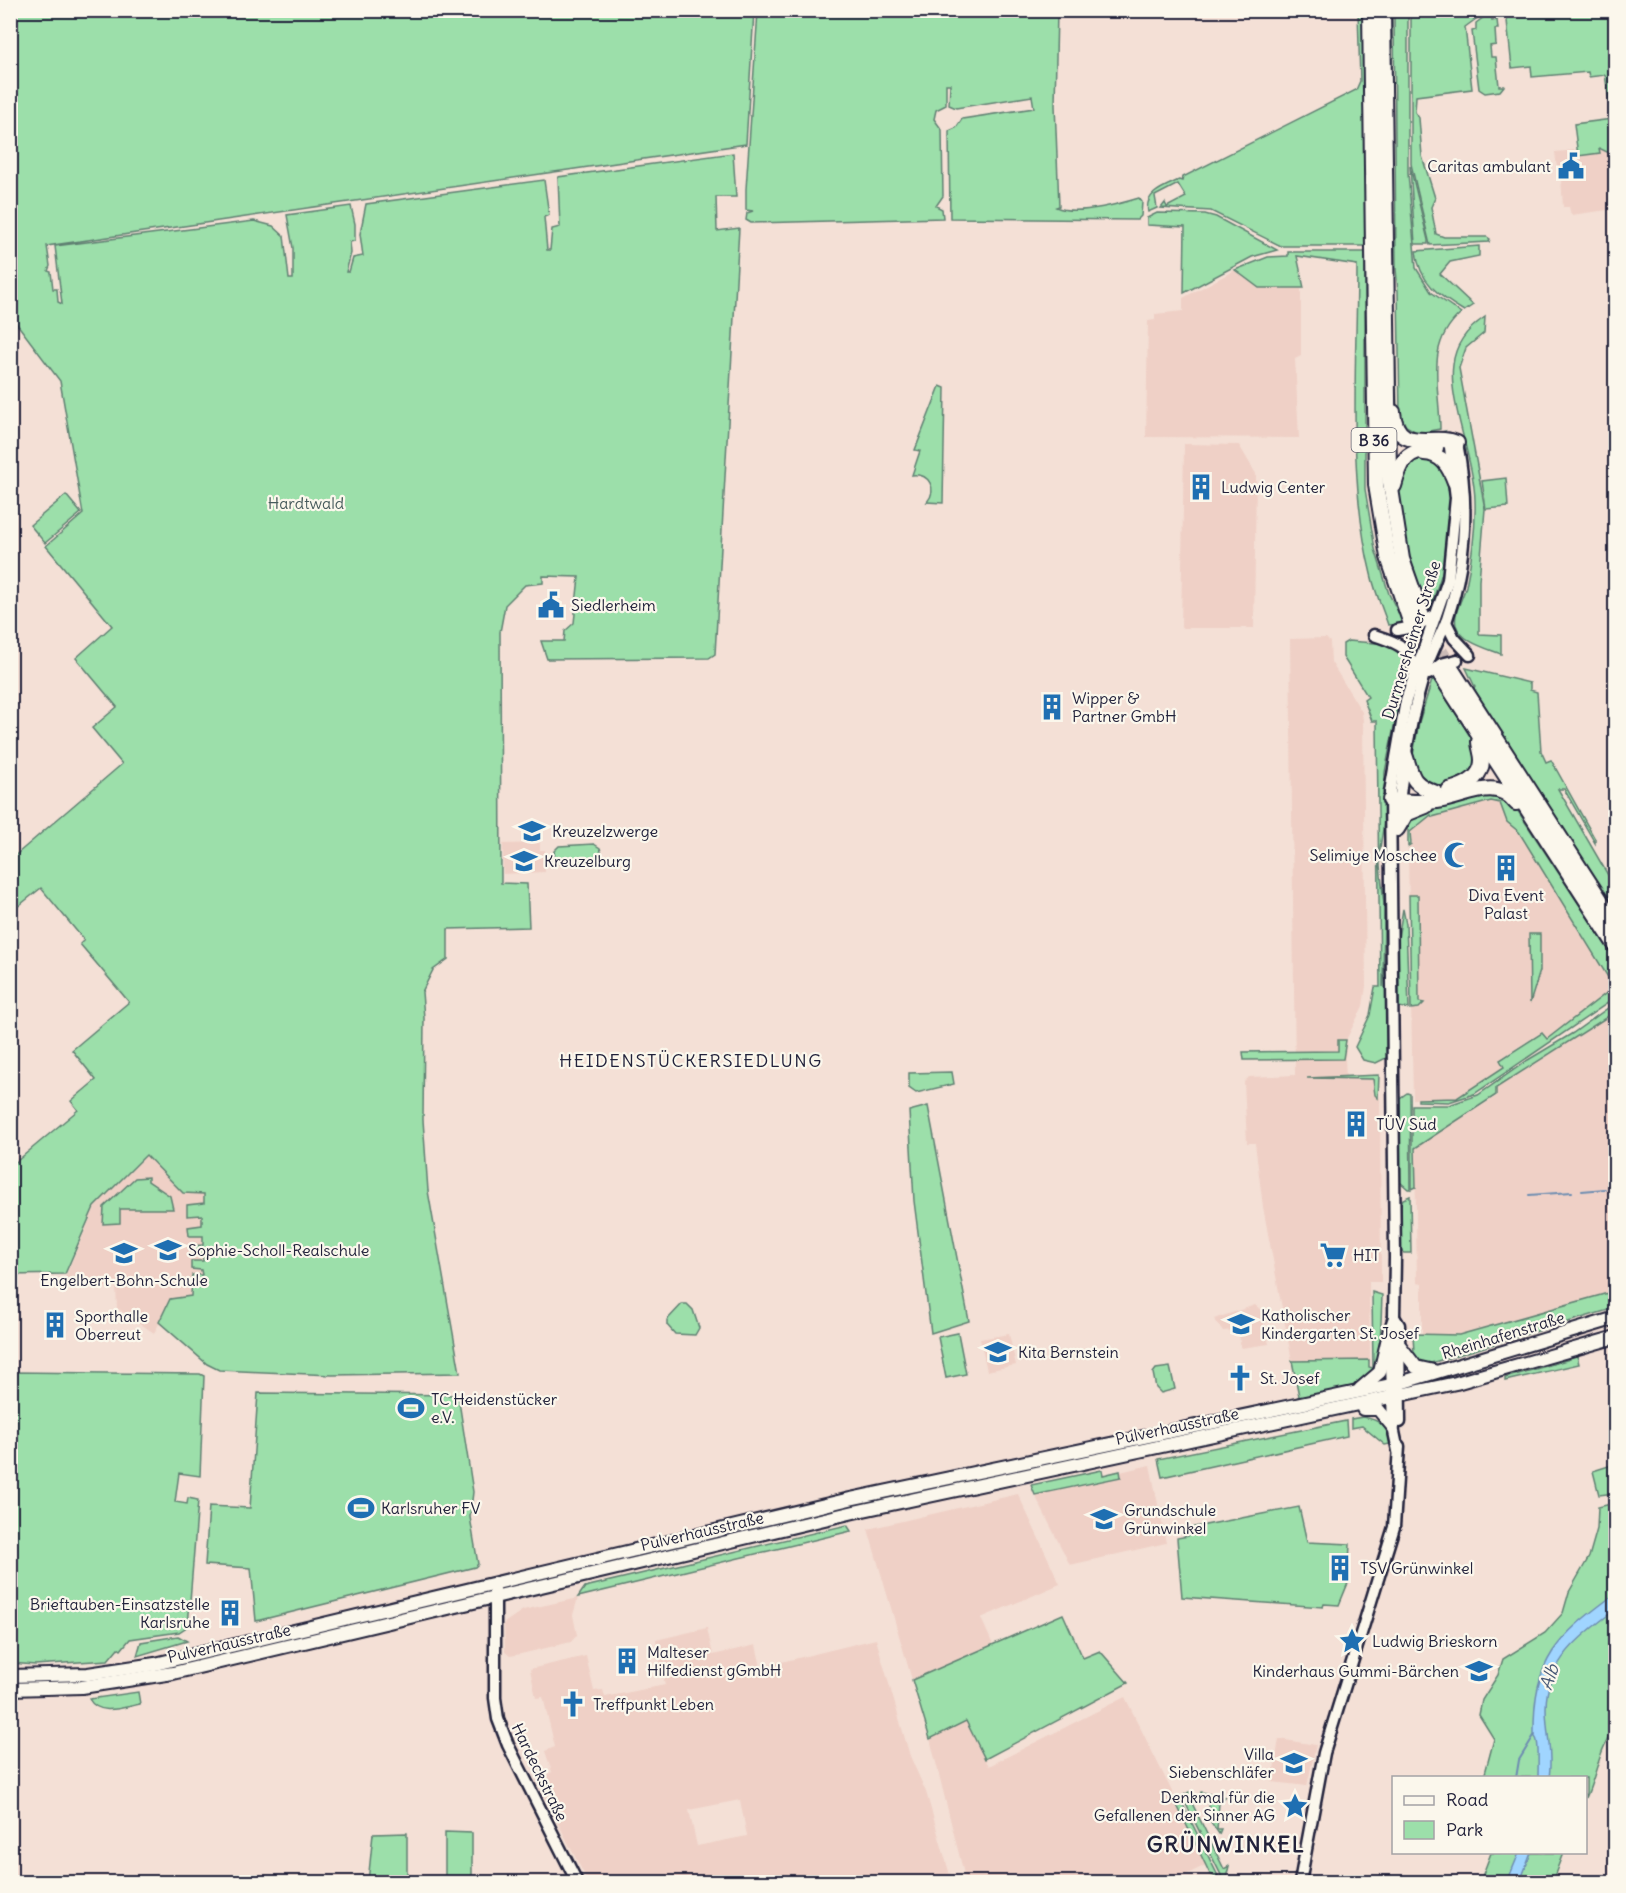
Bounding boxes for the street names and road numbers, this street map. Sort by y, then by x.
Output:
road number: B 36 [1352,428,1396,452]
street label: Durmersheimer Straße [1377,558,1445,722]
street label: Rheinhafenstraße [1439,1307,1567,1363]
street label: Pulverhausstraße [1113,1403,1241,1449]
street label: Pulverhausstraße [638,1507,766,1555]
street label: Pulverhausstraße [165,1619,293,1667]
street label: Hardeckstraße [508,1720,572,1824]

